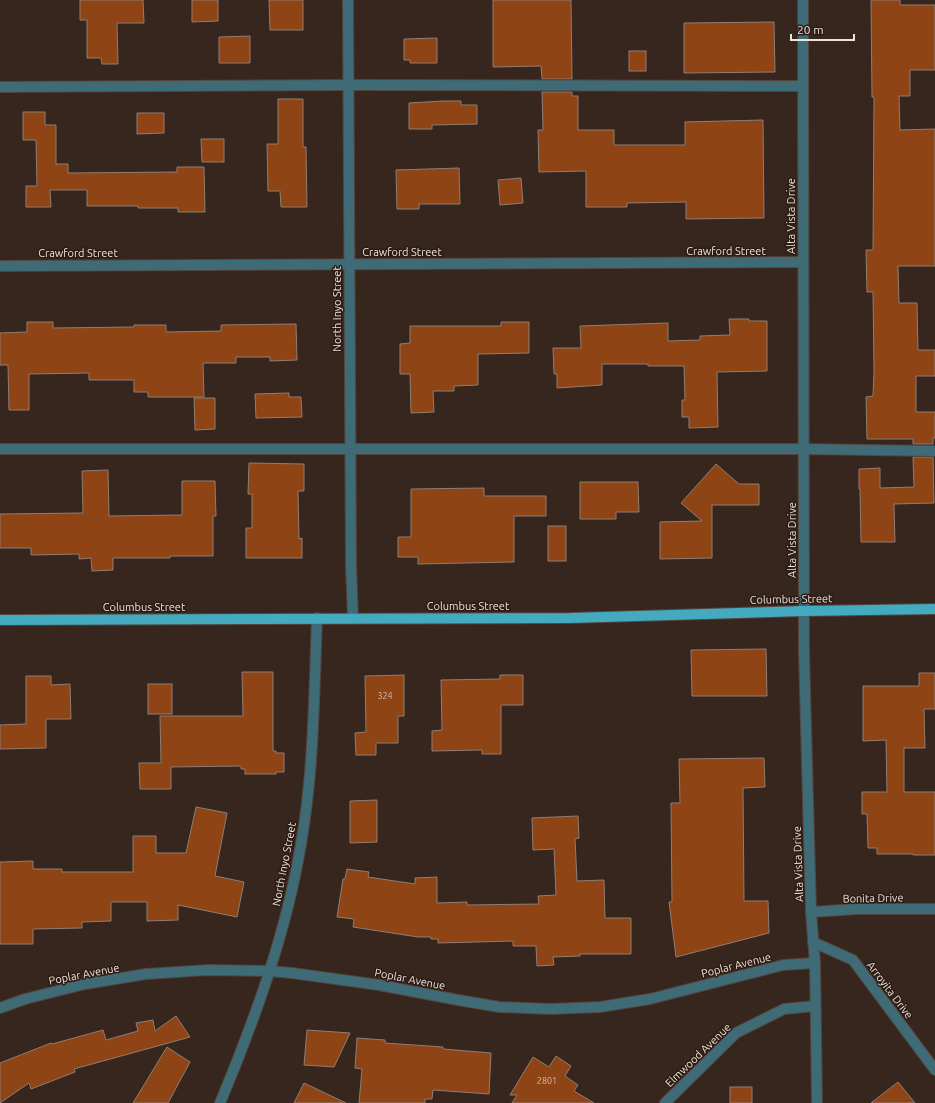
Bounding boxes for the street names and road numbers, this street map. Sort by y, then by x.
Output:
street label: Alta Vista Drive [785,178,797,254]
street label: Crawford Street [686,245,766,257]
street label: Crawford Street [362,246,442,258]
street label: Crawford Street [38,247,118,259]
street label: North Inyo Street [331,266,343,352]
street label: Alta Vista Drive [786,502,798,578]
street label: Columbus Street [750,592,833,606]
street label: Columbus Street [427,600,510,612]
street label: Columbus Street [103,601,186,613]
street label: North Inyo Street [270,820,298,907]
street label: Alta Vista Drive [791,826,805,902]
street label: Bonita Drive [842,891,904,905]
street label: Poplar Avenue [700,951,772,979]
street label: Arroyita Drive [865,959,915,1021]
street label: Poplar Avenue [48,961,120,987]
street label: Poplar Avenue [374,966,446,992]
street label: Elmwood Avenue [663,1021,733,1089]

